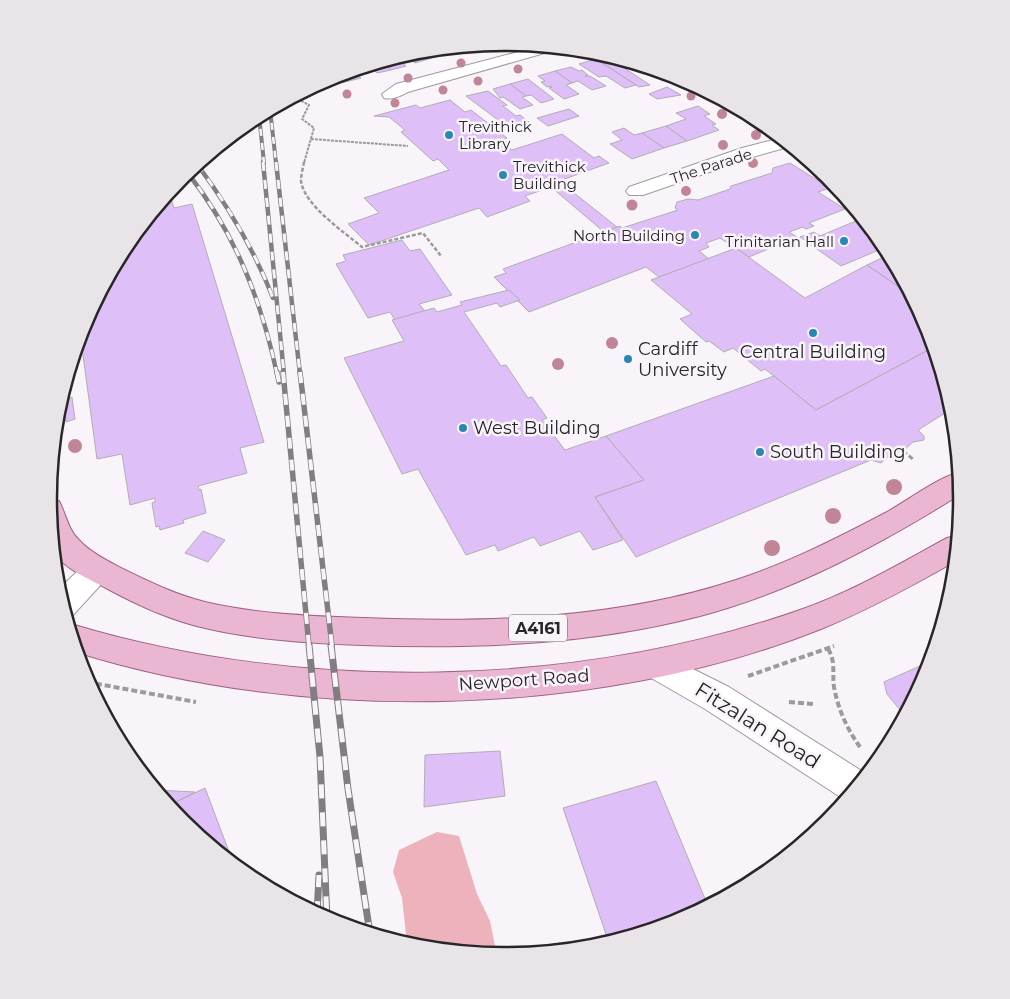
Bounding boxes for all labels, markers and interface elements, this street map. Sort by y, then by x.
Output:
place label: Trevithick Library [459,117,532,153]
marker: Trevithick Library [443,129,455,141]
street label: The Parade [668,144,754,188]
place label: Trevithick Building [513,157,586,193]
marker: Trevithick Building [497,169,509,181]
place label: North Building [573,226,685,245]
marker: North Building [689,229,701,241]
place label: Trinitarian Hall [725,232,834,251]
marker: Trinitarian Hall [838,235,850,247]
marker: Central Building [807,327,819,339]
place label: Cardiff University [638,338,727,381]
place label: Central Building [740,341,886,363]
marker: Cardiff University [622,353,634,365]
place label: West Building [473,417,601,439]
marker: West Building [457,422,469,434]
place label: South Building [770,441,906,463]
marker: South Building [754,446,766,458]
road number: A4161 [509,614,567,641]
street label: Newport Road [458,664,590,696]
street label: Fitzalan Road [691,676,825,774]

